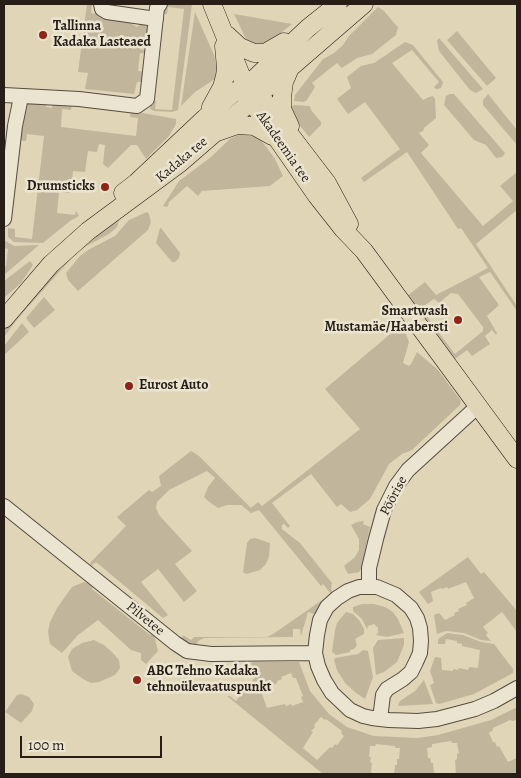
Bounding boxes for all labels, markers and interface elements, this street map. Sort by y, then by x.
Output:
place label: Tallinna Kadaka Lasteaed [53,19,151,52]
marker: Tallinna Kadaka Lasteaed [37,29,49,41]
street label: Akadeemia tee [252,108,314,186]
street label: Kadaka tee [153,134,211,186]
place label: Drumsticks [27,179,95,195]
marker: Drumsticks [99,181,111,193]
place label: Smartwash Mustamäe/Haabersti [325,304,448,336]
marker: Smartwash Mustamäe/Haabersti [452,314,464,326]
place label: Eurost Auto [139,378,208,394]
marker: Eurost Auto [123,380,135,392]
street label: Pöörise [377,473,411,519]
street label: Pilvetee [122,599,168,639]
place label: ABC Tehno Kadaka tehnoülevaatuspunkt [147,664,271,696]
marker: ABC Tehno Kadaka tehnoülevaatuspunkt [131,674,143,686]
scale bar [22,726,165,758]
text: 100 m [28,735,65,755]

